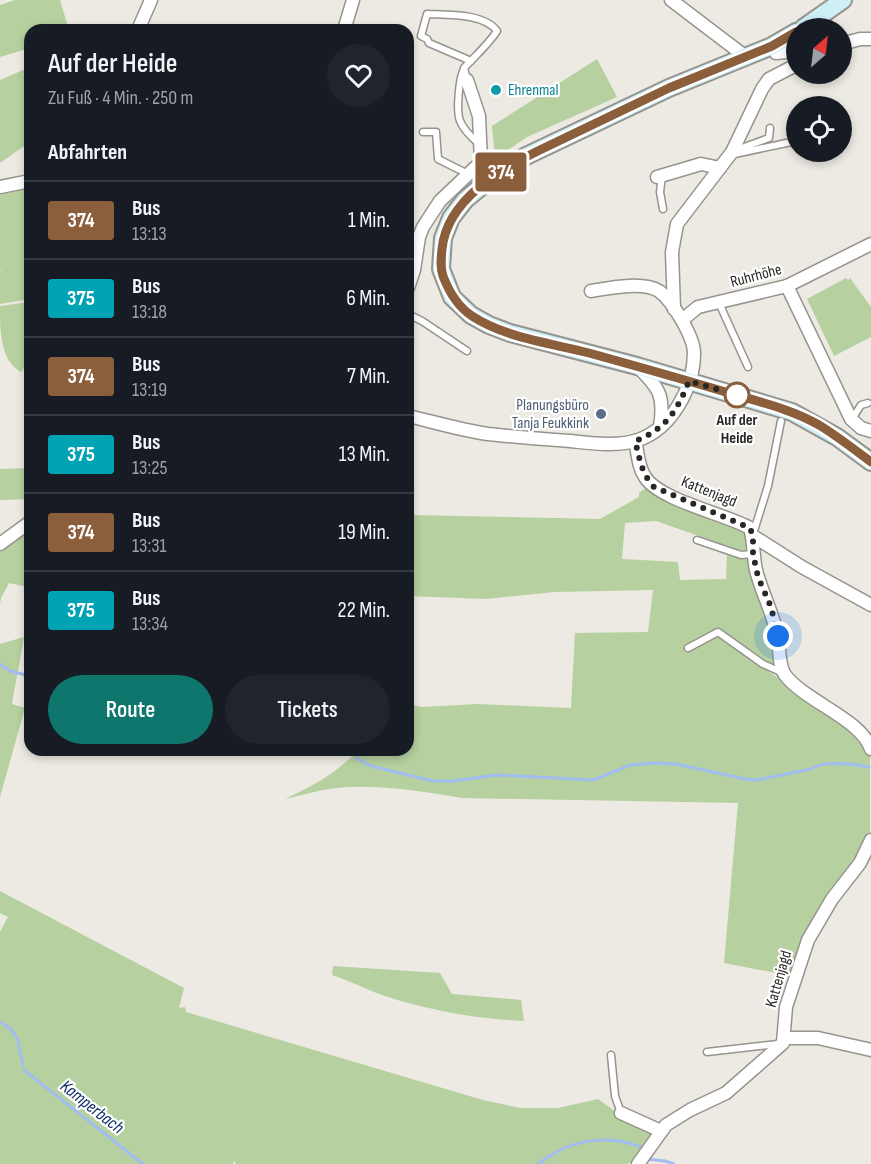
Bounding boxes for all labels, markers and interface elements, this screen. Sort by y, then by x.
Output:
north arrow [786,18,852,84]
map controls [786,18,852,162]
button: heart [327,44,390,107]
text: Auf der Heide [48,47,178,80]
place label: Ehrenmal [508,81,558,100]
marker: Ehrenmal [489,83,503,97]
text: Zu Fuß · 4 Min. · 250 m [48,86,193,110]
button: locate [786,96,852,162]
text: Abfahrten [48,139,127,166]
line badge: 374 [466,152,536,192]
text: 374 [487,160,515,185]
text: Bus [132,195,161,222]
text: 1 Min. [348,207,390,234]
text: 374 [67,208,95,233]
text: 13:13 [132,222,167,246]
street label: Ruhrhöhe [728,260,784,292]
text: Bus [132,273,161,300]
text: 6 Min. [346,285,390,312]
text: 375 [67,286,95,311]
text: 13:18 [132,300,167,324]
text: Bus [132,351,161,378]
text: 7 Min. [347,363,390,390]
text: 374 [67,364,95,389]
text: 13:19 [132,378,167,402]
marker: Auf der Heide [724,382,750,408]
place label: Planungsbüro Tanja Feukkink [512,396,589,433]
marker: Planungsbüro Tanja Feukkink [594,407,608,421]
place label: Auf der Heide [716,411,757,448]
text: Bus [132,429,161,456]
text: 13 Min. [339,441,390,468]
text: 375 [67,442,95,467]
text: 13:25 [132,456,167,480]
street label: Kattenjagd [678,472,740,512]
text: Bus [132,507,161,534]
text: 19 Min. [338,519,390,546]
text: 374 [67,520,95,545]
text: 13:31 [132,534,167,558]
text: Bus [132,585,161,612]
text: 22 Min. [338,597,390,624]
text: 375 [67,598,95,623]
text: 13:34 [132,612,168,636]
your location [763,621,793,651]
button: Route [48,675,213,744]
button: Tickets [225,675,390,744]
street label: Kattenjagd [762,948,796,1010]
water label: Kamperbach [56,1076,128,1139]

